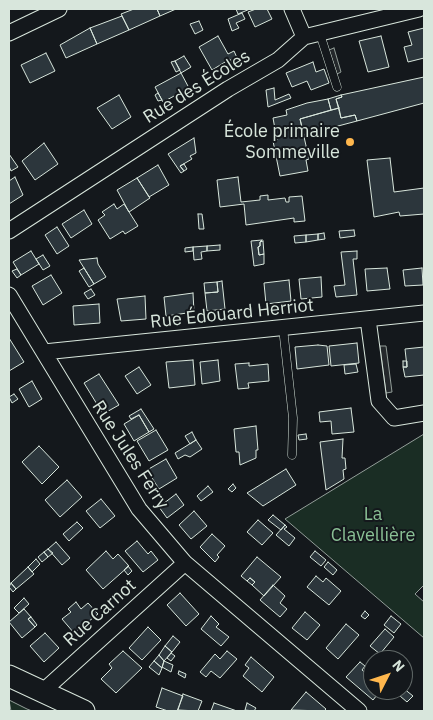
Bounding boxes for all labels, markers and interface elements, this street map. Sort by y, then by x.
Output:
street label: Rue des Écoles [140,45,254,129]
place label: École primaire Sommeville [224,121,340,163]
marker: École primaire Sommeville [344,136,356,148]
street label: Rue Édouard Herriot [149,295,315,333]
street label: Rue Jules Ferry [87,397,173,513]
park label: La Clavellière [331,504,415,546]
street label: Rue Carnot [59,575,141,651]
north arrow [363,650,413,700]
text: N [388,656,409,676]

